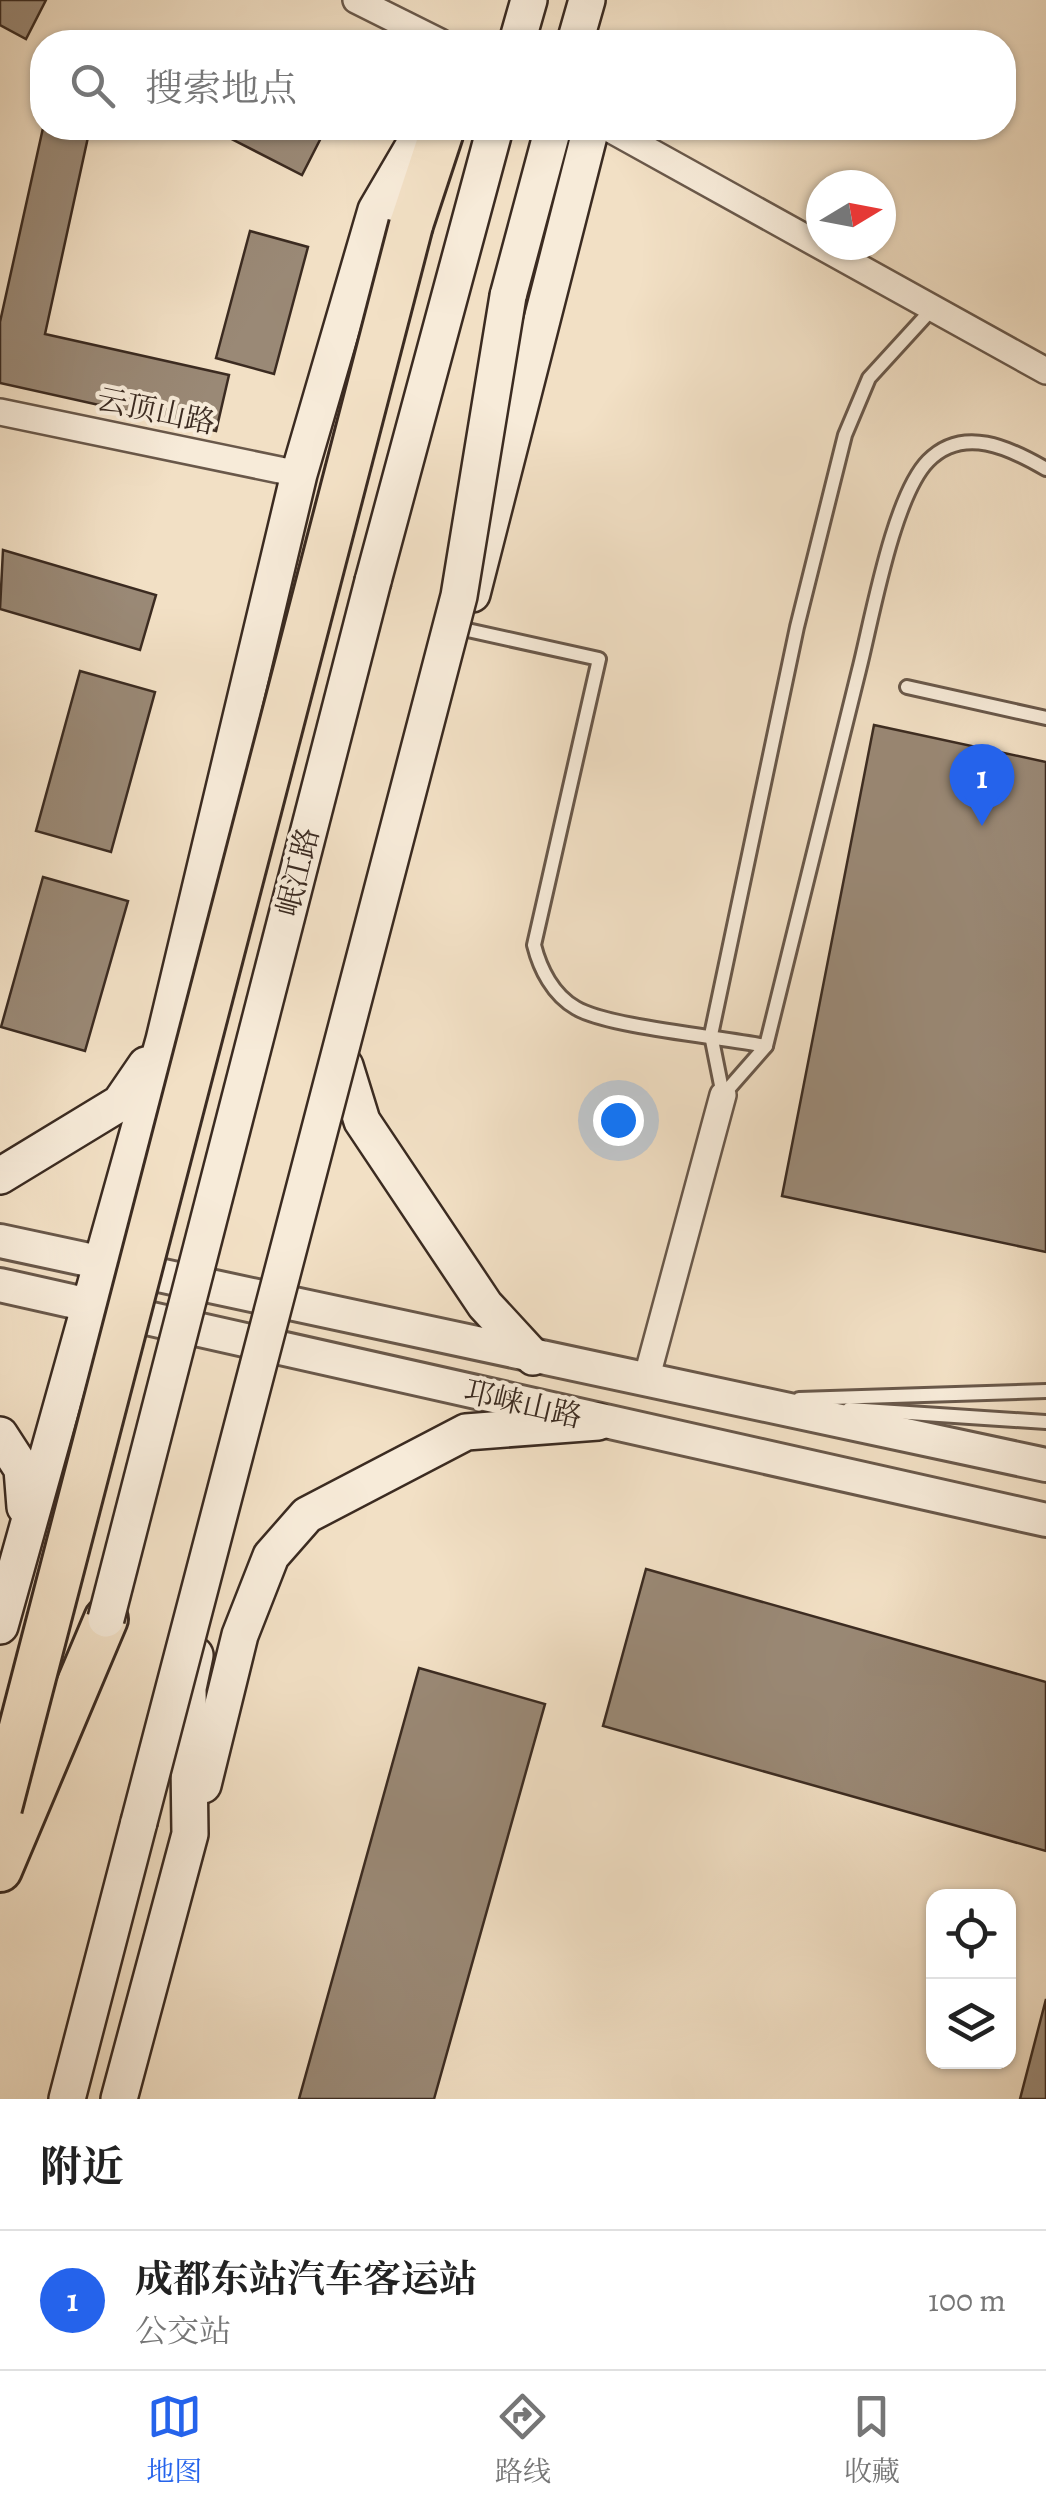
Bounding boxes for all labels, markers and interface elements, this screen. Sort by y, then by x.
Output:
search box [30,30,1016,140]
icon: search [65,58,120,113]
text: 搜索地点 [145,62,297,114]
north arrow [806,170,896,260]
street label: 云顶山路 [93,379,219,443]
pin: 1 [950,744,1014,826]
street label: 岷江路 [268,823,328,921]
your location [593,1095,644,1146]
street label: 邛崃山路 [460,1371,586,1437]
map controls [926,1889,1016,2069]
button: locate [926,1889,1016,1979]
button: layers [926,1979,1016,2069]
text: 附近 [40,2138,124,2195]
text: 成都东站汽车客运站 [135,2253,477,2305]
text: 1 [67,2278,78,2322]
text: 100 m [928,2278,1006,2322]
text: 公交站 [135,2309,231,2353]
tab: 地图 [146,2389,202,2491]
tab: 路线 [495,2389,551,2491]
tab: 收藏 [844,2389,900,2491]

